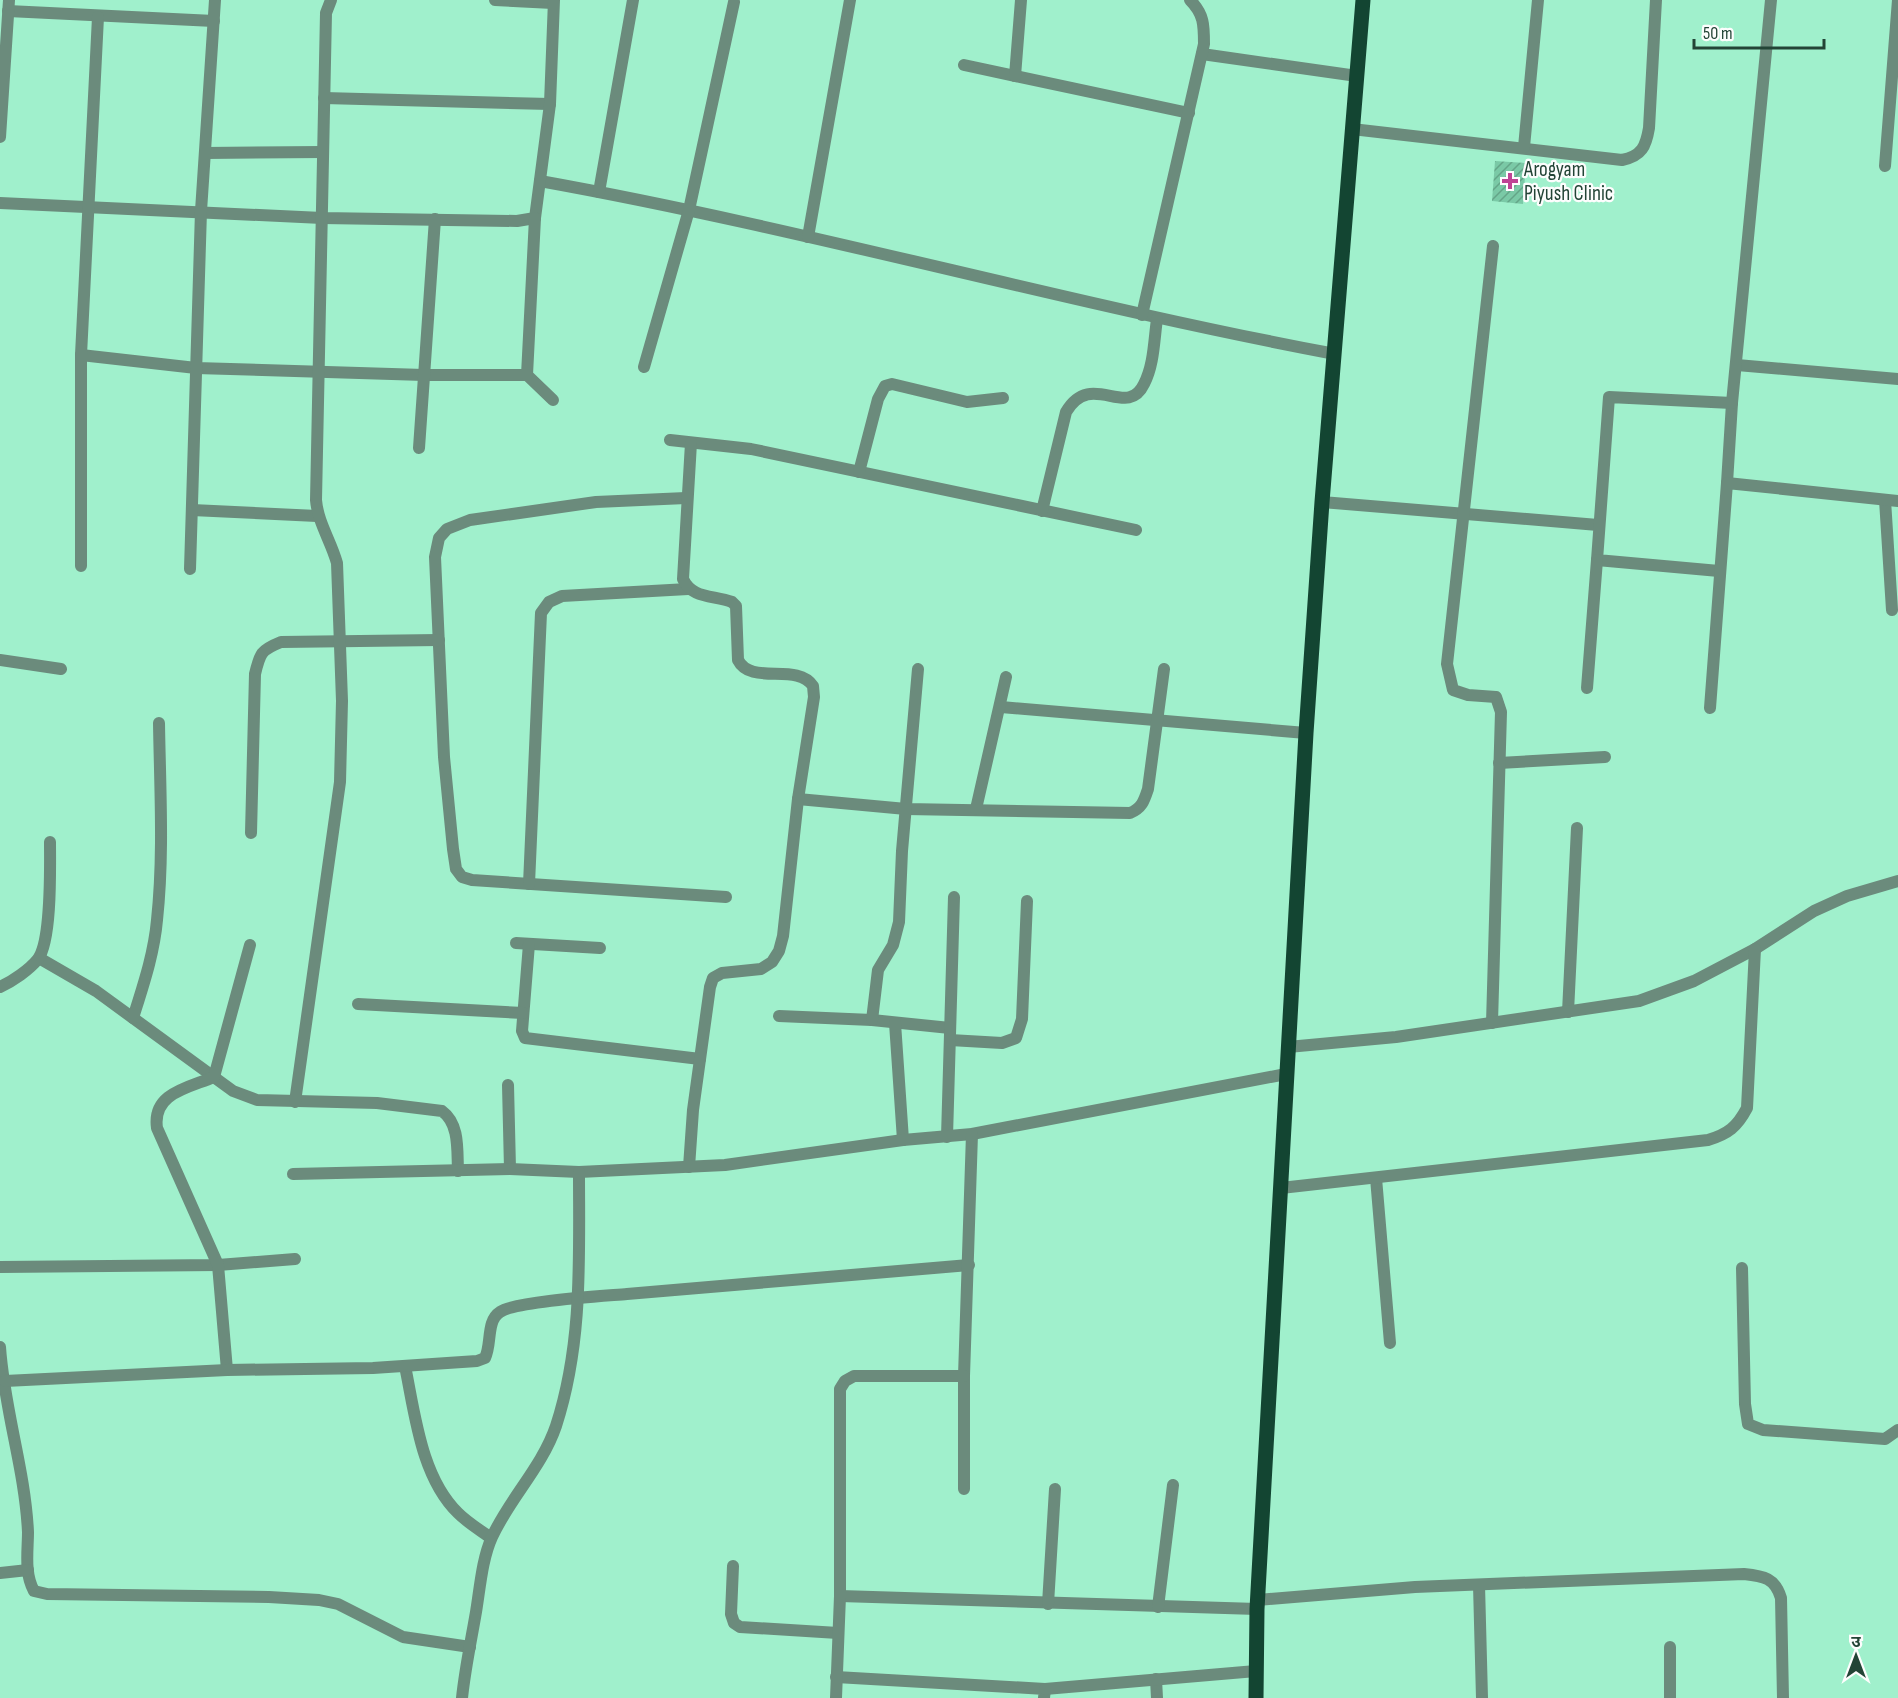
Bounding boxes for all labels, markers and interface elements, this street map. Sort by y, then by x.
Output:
scale bar [1694,12,1824,50]
text: 50 m [1703,23,1733,44]
place label: Arogyam Piyush Clinic [1523,157,1613,206]
marker: Arogyam Piyush Clinic [1501,172,1519,190]
north arrow [1826,1626,1886,1686]
text: उ [1851,1633,1861,1652]

